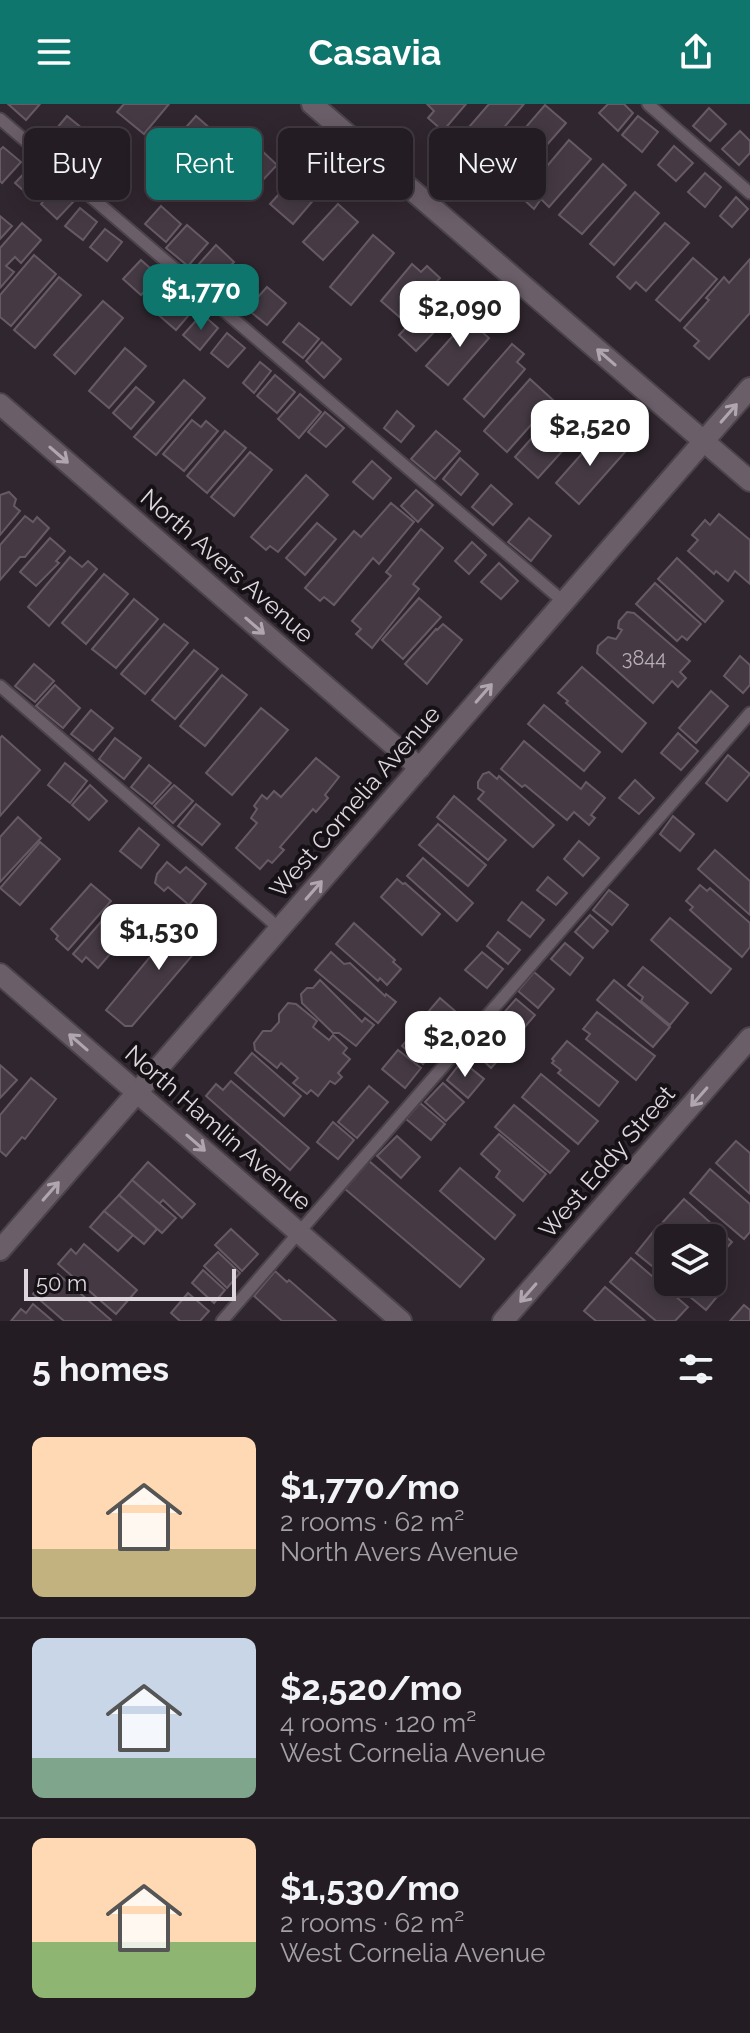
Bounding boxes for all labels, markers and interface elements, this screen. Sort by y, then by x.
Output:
icon: menu [32,30,76,74]
icon: share [674,30,718,74]
text: Casavia [309,31,441,73]
chip: Buy [24,128,130,200]
chip: Rent [146,128,262,200]
chip: Filters [278,128,413,200]
chip: New [429,128,546,200]
pin: $1,770 [136,264,266,332]
text: $1,770 [161,275,241,305]
pin: $2,090 [395,281,525,349]
text: $2,090 [418,292,502,322]
one-way arrow [596,348,617,366]
pin: $2,520 [525,400,655,468]
one-way arrow [719,403,737,423]
text: $2,520 [549,411,631,441]
one-way arrow [48,446,69,464]
street label: North Avers Avenue [135,483,320,649]
one-way arrow [245,617,265,635]
house number: 3844 [622,646,666,670]
one-way arrow [475,684,493,704]
street label: West Cornelia Avenue [263,700,446,904]
one-way arrow [305,880,323,900]
pin: $1,530 [94,904,224,972]
text: $1,530 [119,915,199,945]
pin: $2,020 [400,1011,530,1079]
text: $2,020 [423,1022,507,1052]
one-way arrow [68,1033,89,1051]
street label: North Hamlin Avenue [119,1039,317,1216]
street label: West Eddy Street [533,1080,681,1244]
one-way arrow [690,1086,708,1106]
one-way arrow [185,1134,206,1152]
one-way arrow [42,1182,60,1202]
map controls [654,1224,726,1296]
button: layers [654,1224,726,1296]
scale bar [24,1265,236,1301]
text: 50 m [36,1270,87,1296]
one-way arrow [519,1282,537,1302]
icon: filters [674,1347,718,1391]
text: 5 homes [32,1349,169,1389]
text: $1,770/mo [280,1467,459,1507]
icon: home [96,1469,192,1565]
text: 2 rooms · 62 m² [280,1507,464,1537]
text: North Avers Avenue [280,1537,518,1567]
text: $2,520/mo [280,1668,462,1708]
icon: home [96,1670,192,1766]
text: 4 rooms · 120 m² [280,1708,476,1738]
text: West Cornelia Avenue [280,1738,545,1768]
text: $1,530/mo [280,1868,459,1908]
icon: home [96,1870,192,1966]
text: 2 rooms · 62 m² [280,1908,464,1938]
text: West Cornelia Avenue [280,1938,545,1968]

